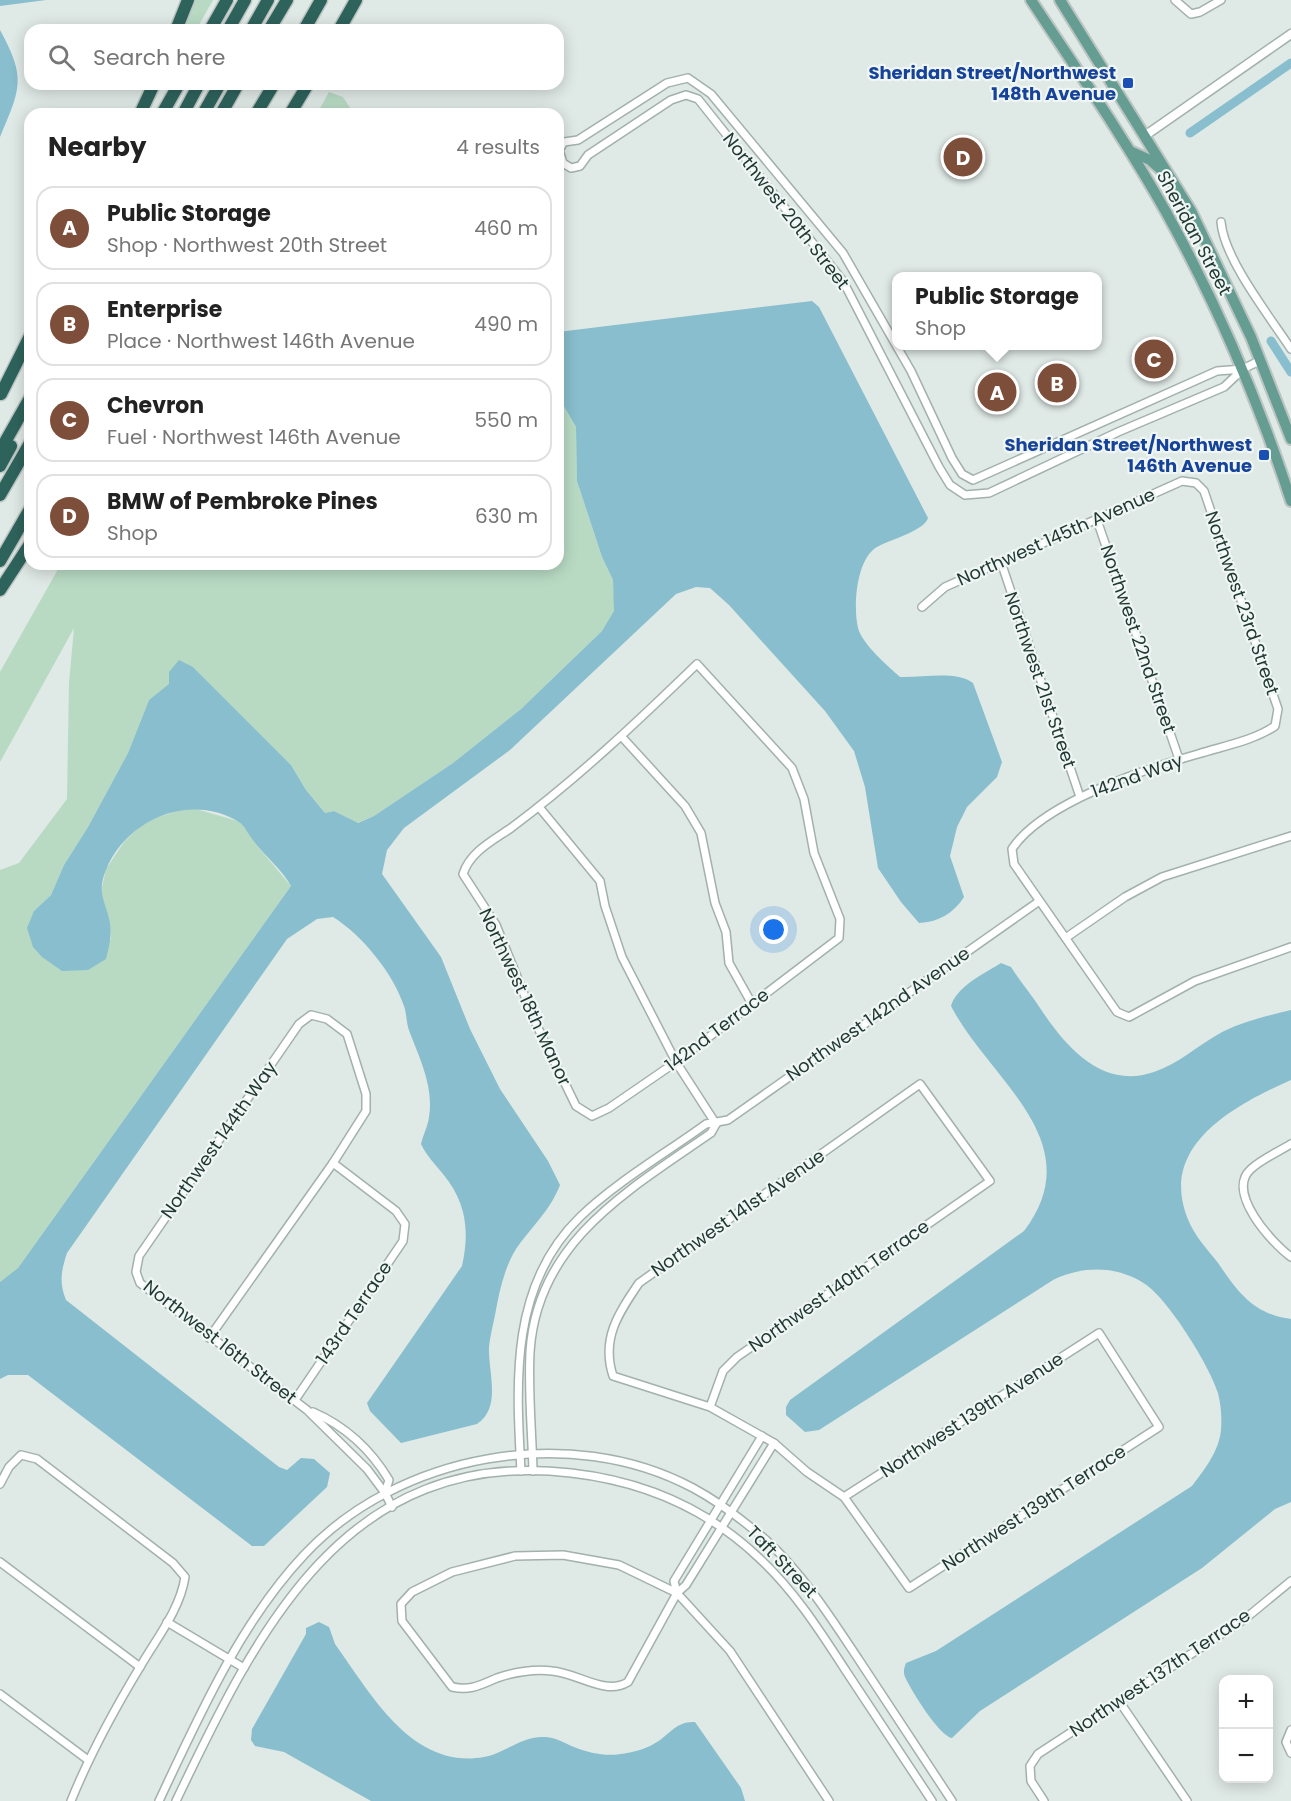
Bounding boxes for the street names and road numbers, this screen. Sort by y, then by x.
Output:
street label: Northwest 20th Street [717,127,856,294]
street label: Sheridan Street [1151,166,1238,299]
street label: Northwest 145th Avenue [953,482,1159,592]
street label: Northwest 23rd Street [1199,508,1286,698]
street label: Northwest 22nd Street [1094,541,1182,736]
street label: Northwest 21st Street [999,588,1082,771]
street label: 142nd Way [1088,747,1186,804]
street label: Northwest 18th Manor [473,904,578,1090]
street label: Northwest 142nd Avenue [781,940,975,1087]
street label: 142nd Terrace [659,982,774,1077]
street label: Northwest 144th Way [155,1056,282,1223]
street label: Northwest 141st Avenue [646,1143,830,1282]
street label: Northwest 140th Terrace [743,1214,934,1358]
street label: 143rd Terrace [310,1256,397,1369]
street label: Northwest 16th Street [138,1274,302,1409]
street label: Northwest 139th Avenue [875,1346,1068,1483]
street label: Northwest 139th Terrace [937,1439,1131,1577]
street label: Taft Street [741,1520,823,1603]
street label: Northwest 137th Terrace [1064,1603,1255,1743]

